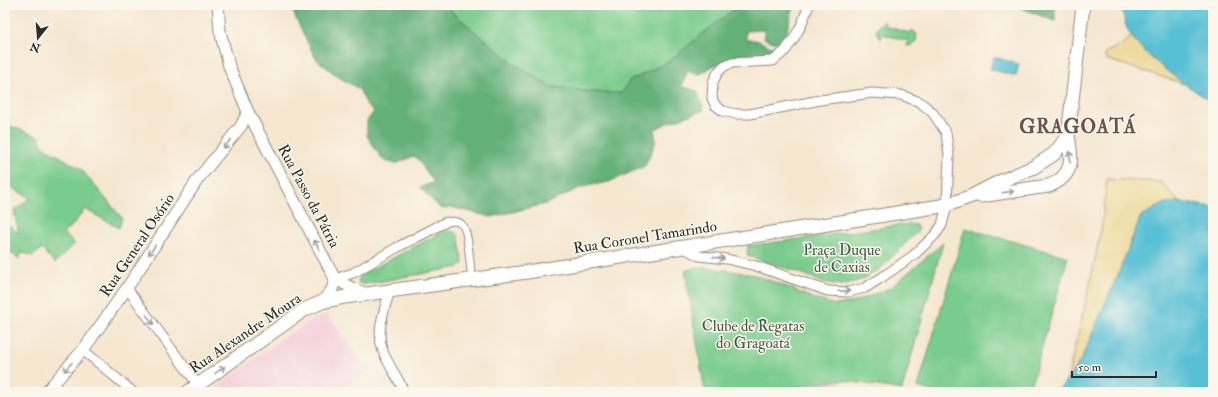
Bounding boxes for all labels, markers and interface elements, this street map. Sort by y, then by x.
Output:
north arrow [18,18,58,58]
text: N [28,39,43,55]
district label: GRAGOATÁ [1019,113,1137,139]
one-way arrow [222,139,231,150]
street label: Rua Passo da Pátria [273,141,344,252]
one-way arrow [1066,151,1074,164]
one-way arrow [1001,188,1014,196]
street label: Rua General Osório [96,190,179,301]
street label: Rua Coronel Tamarindo [572,217,718,258]
one-way arrow [313,239,320,251]
park label: Praça Duque de Caxias [803,241,881,277]
one-way arrow [147,244,155,256]
one-way arrow [712,254,725,262]
street label: Rua Alexandre Moura [186,288,306,378]
one-way arrow [837,288,850,295]
one-way arrow [146,314,154,325]
park label: Clube de Regatas do Gragoatá [702,317,804,353]
scale bar [1072,353,1156,379]
text: 50 m [1078,360,1102,375]
one-way arrow [63,362,73,372]
one-way arrow [214,366,225,374]

